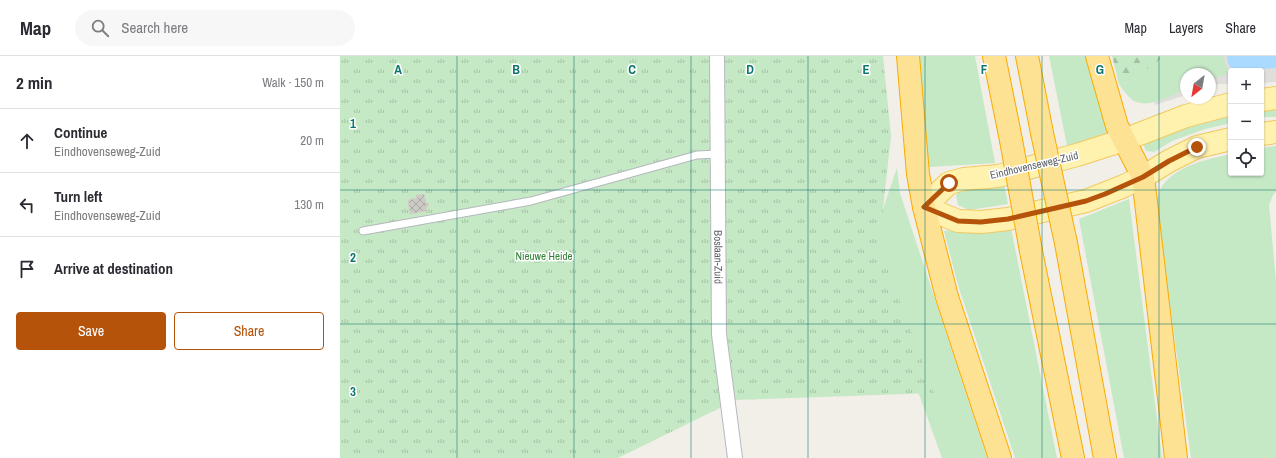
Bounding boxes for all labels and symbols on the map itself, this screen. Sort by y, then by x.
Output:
text: A [394,61,402,78]
text: B [512,61,520,78]
text: C [628,61,636,78]
text: D [746,61,754,78]
text: E [862,61,870,78]
text: F [981,61,988,78]
text: G [1096,61,1104,78]
north arrow [1180,68,1216,104]
text: 1 [350,115,356,132]
route end [1188,138,1206,156]
street label: Eindhovenseweg-Zuid [988,148,1080,182]
route start [940,174,958,192]
street label: Boslaan-Zuid [711,230,726,284]
text: 2 [350,249,356,266]
park label: Nieuwe Heide [515,249,573,263]
text: 3 [350,383,356,400]

